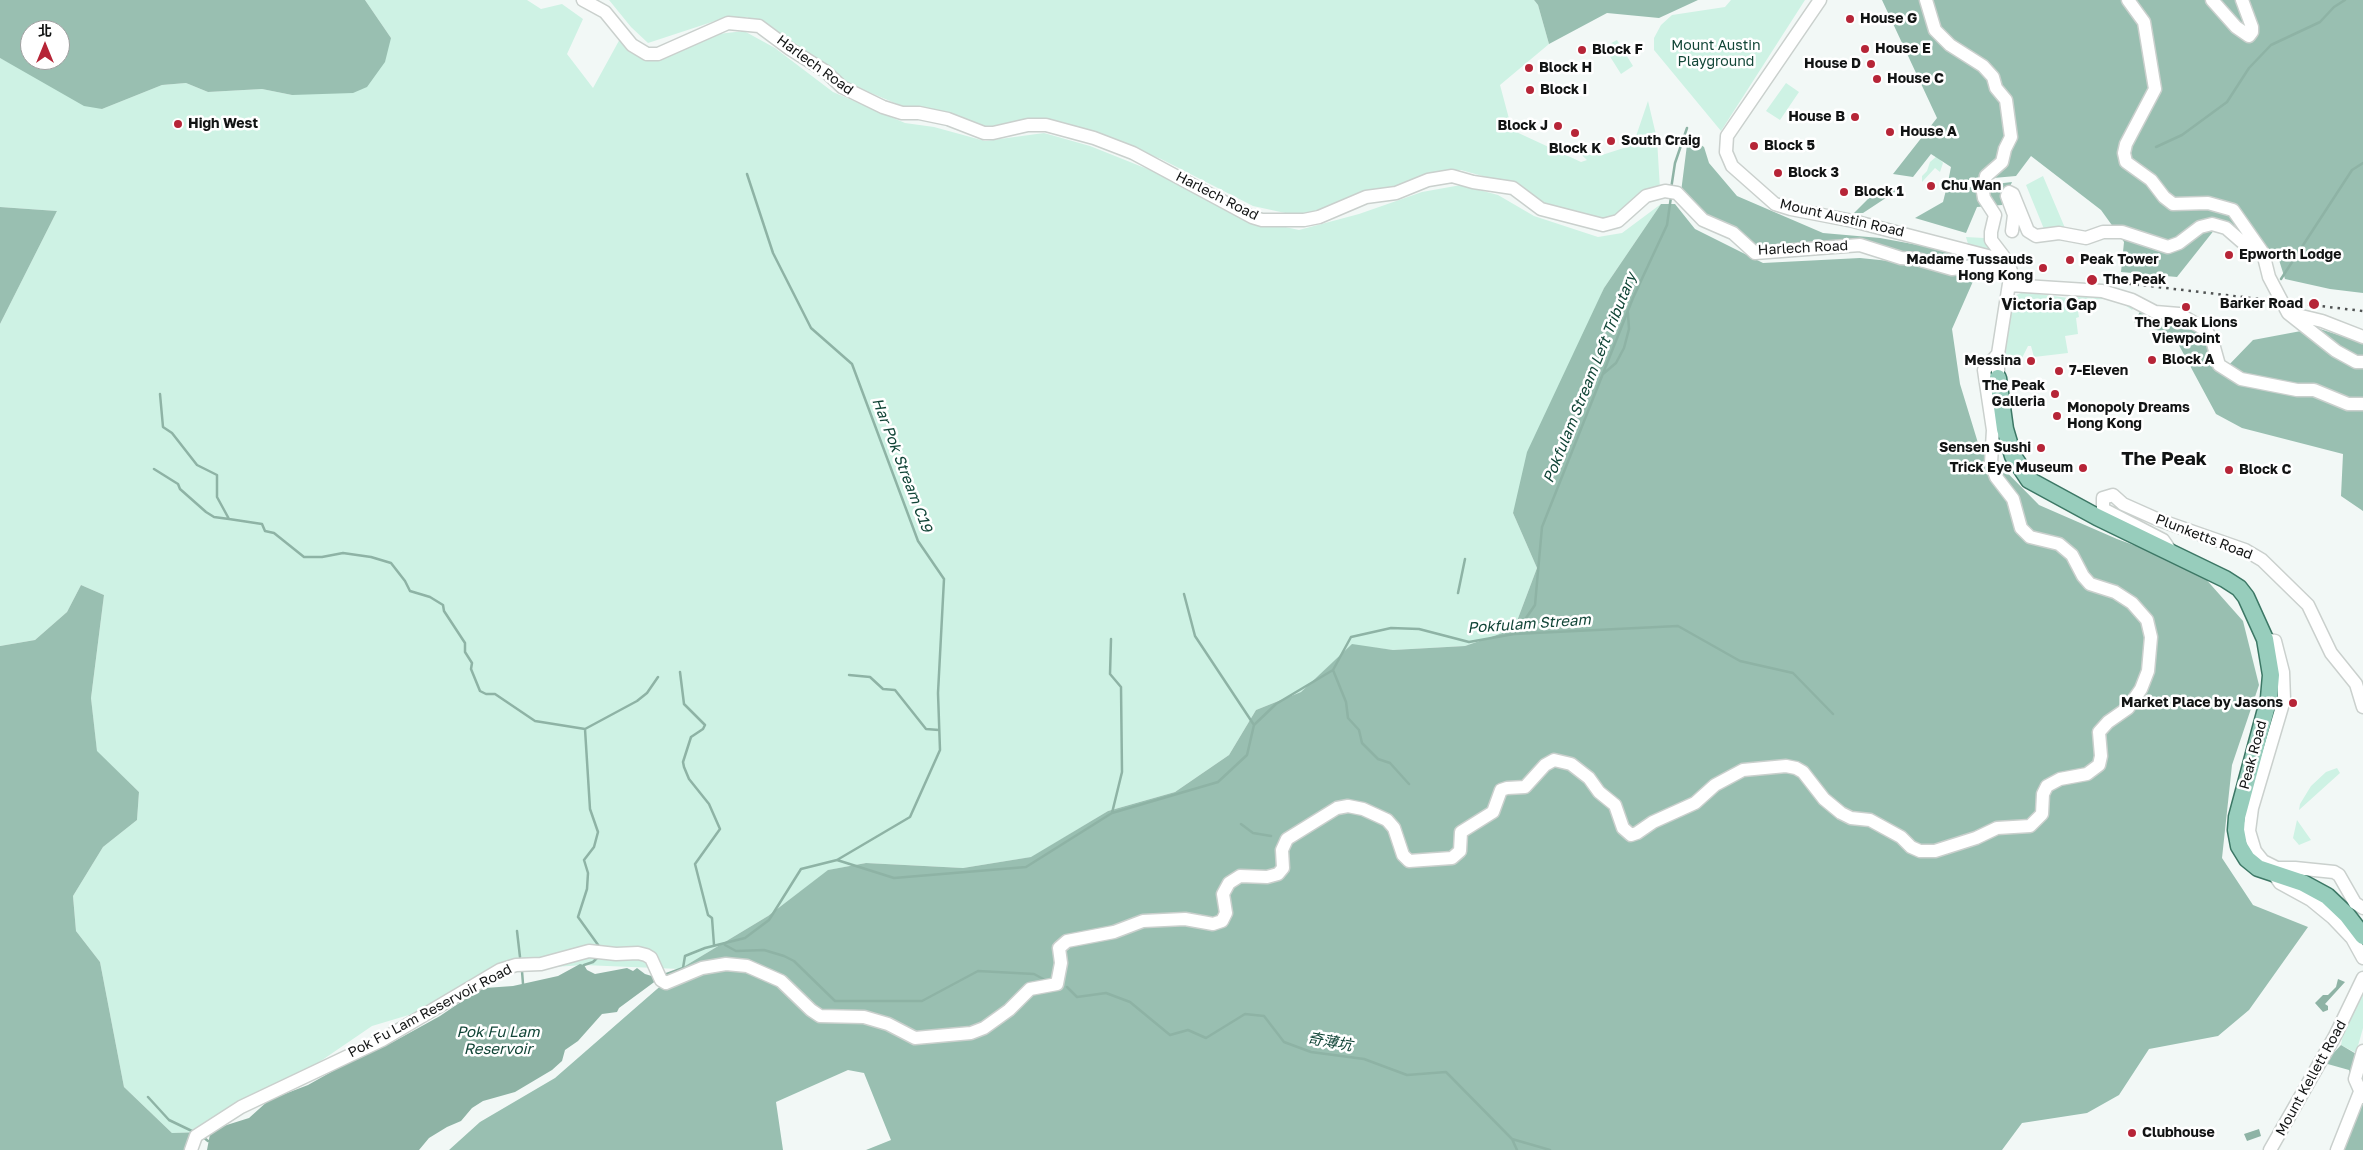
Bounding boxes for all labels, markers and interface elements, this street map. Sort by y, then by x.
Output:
place label: House G [1860,11,1917,27]
marker: House G [1844,13,1856,25]
north arrow [20,20,70,70]
text: 北 [38,22,52,39]
street label: Harlech Road [773,32,857,98]
park label: Mount Austin Playground [1671,38,1761,70]
place label: House E [1875,41,1931,57]
place label: Block F [1592,42,1643,58]
marker: House E [1859,43,1871,55]
marker: Block F [1576,44,1588,56]
place label: House D [1804,56,1861,72]
marker: House D [1865,58,1877,70]
place label: Block H [1539,60,1592,76]
marker: Block H [1523,62,1535,74]
place label: House C [1887,71,1944,87]
marker: House C [1871,73,1883,85]
place label: Block I [1540,82,1587,98]
marker: Block I [1524,84,1536,96]
place label: House B [1788,109,1845,125]
marker: House B [1849,111,1861,123]
place label: High West [188,116,258,132]
marker: High West [172,118,184,130]
place label: Block J [1497,118,1548,134]
marker: Block J [1552,120,1564,132]
place label: House A [1900,124,1957,140]
marker: House A [1884,126,1896,138]
marker: Block K [1569,127,1581,139]
place label: South Craig [1621,133,1700,149]
marker: South Craig [1605,135,1617,147]
place label: Block 5 [1764,138,1815,154]
marker: Block 5 [1748,140,1760,152]
place label: Block K [1549,141,1601,157]
place label: Block 3 [1788,165,1839,181]
marker: Block 3 [1772,167,1784,179]
street label: Harlech Road [1173,168,1261,224]
place label: Chu Wan [1941,178,2001,194]
marker: Chu Wan [1925,180,1937,192]
place label: Block 1 [1854,184,1904,200]
marker: Block 1 [1838,186,1850,198]
street label: Mount Austin Road [1778,196,1906,240]
street label: Harlech Road [1757,237,1849,259]
place label: Epworth Lodge [2239,247,2341,263]
marker: Epworth Lodge [2223,249,2235,261]
place label: Madame Tussauds Hong Kong [1906,252,2033,284]
place label: Peak Tower [2080,252,2159,268]
marker: Peak Tower [2064,254,2076,266]
marker: Madame Tussauds Hong Kong [2037,262,2049,274]
water label: Pokfulam Stream Left Tributary [1540,270,1640,486]
place label: The Peak [2103,272,2166,288]
marker: The Peak [2085,273,2099,287]
district label: Victoria Gap [2001,295,2097,315]
place label: Barker Road [2220,296,2303,312]
marker: Barker Road [2307,297,2321,311]
marker: The Peak Lions Viewpoint [2180,301,2192,313]
place label: The Peak Lions Viewpoint [2134,315,2238,348]
place label: Block A [2162,352,2214,368]
place label: Messina [1964,353,2021,369]
marker: Block A [2146,354,2158,366]
marker: Messina [2025,355,2037,367]
place label: 7-Eleven [2069,363,2128,379]
marker: 7-Eleven [2053,365,2065,377]
place label: The Peak Galleria [1982,378,2045,411]
marker: The Peak Galleria [2049,388,2061,400]
water label: Har Pok Stream C19 [868,395,936,535]
place label: Monopoly Dreams Hong Kong [2067,400,2190,432]
marker: Monopoly Dreams Hong Kong [2051,410,2063,422]
place label: Sensen Sushi [1939,440,2031,456]
marker: Sensen Sushi [2035,442,2047,454]
district label: The Peak [2121,448,2207,470]
place label: Trick Eye Museum [1950,460,2073,476]
marker: Trick Eye Museum [2077,462,2089,474]
place label: Block C [2239,462,2291,478]
marker: Block C [2223,464,2235,476]
street label: Plunketts Road [2153,511,2255,563]
water label: Pokfulam Stream [1467,611,1591,637]
place label: Market Place by Jasons [2121,695,2283,711]
marker: Market Place by Jasons [2287,697,2299,709]
street label: Peak Road [2236,719,2270,791]
street label: Pok Fu Lam Reservoir Road [345,961,515,1061]
street label: Mount Kellett Road [2272,1017,2350,1139]
water label: Pok Fu Lam Reservoir [456,1023,540,1058]
water label: 奇薄坑 [1306,1029,1354,1055]
place label: Clubhouse [2142,1125,2215,1141]
marker: Clubhouse [2126,1127,2138,1139]

